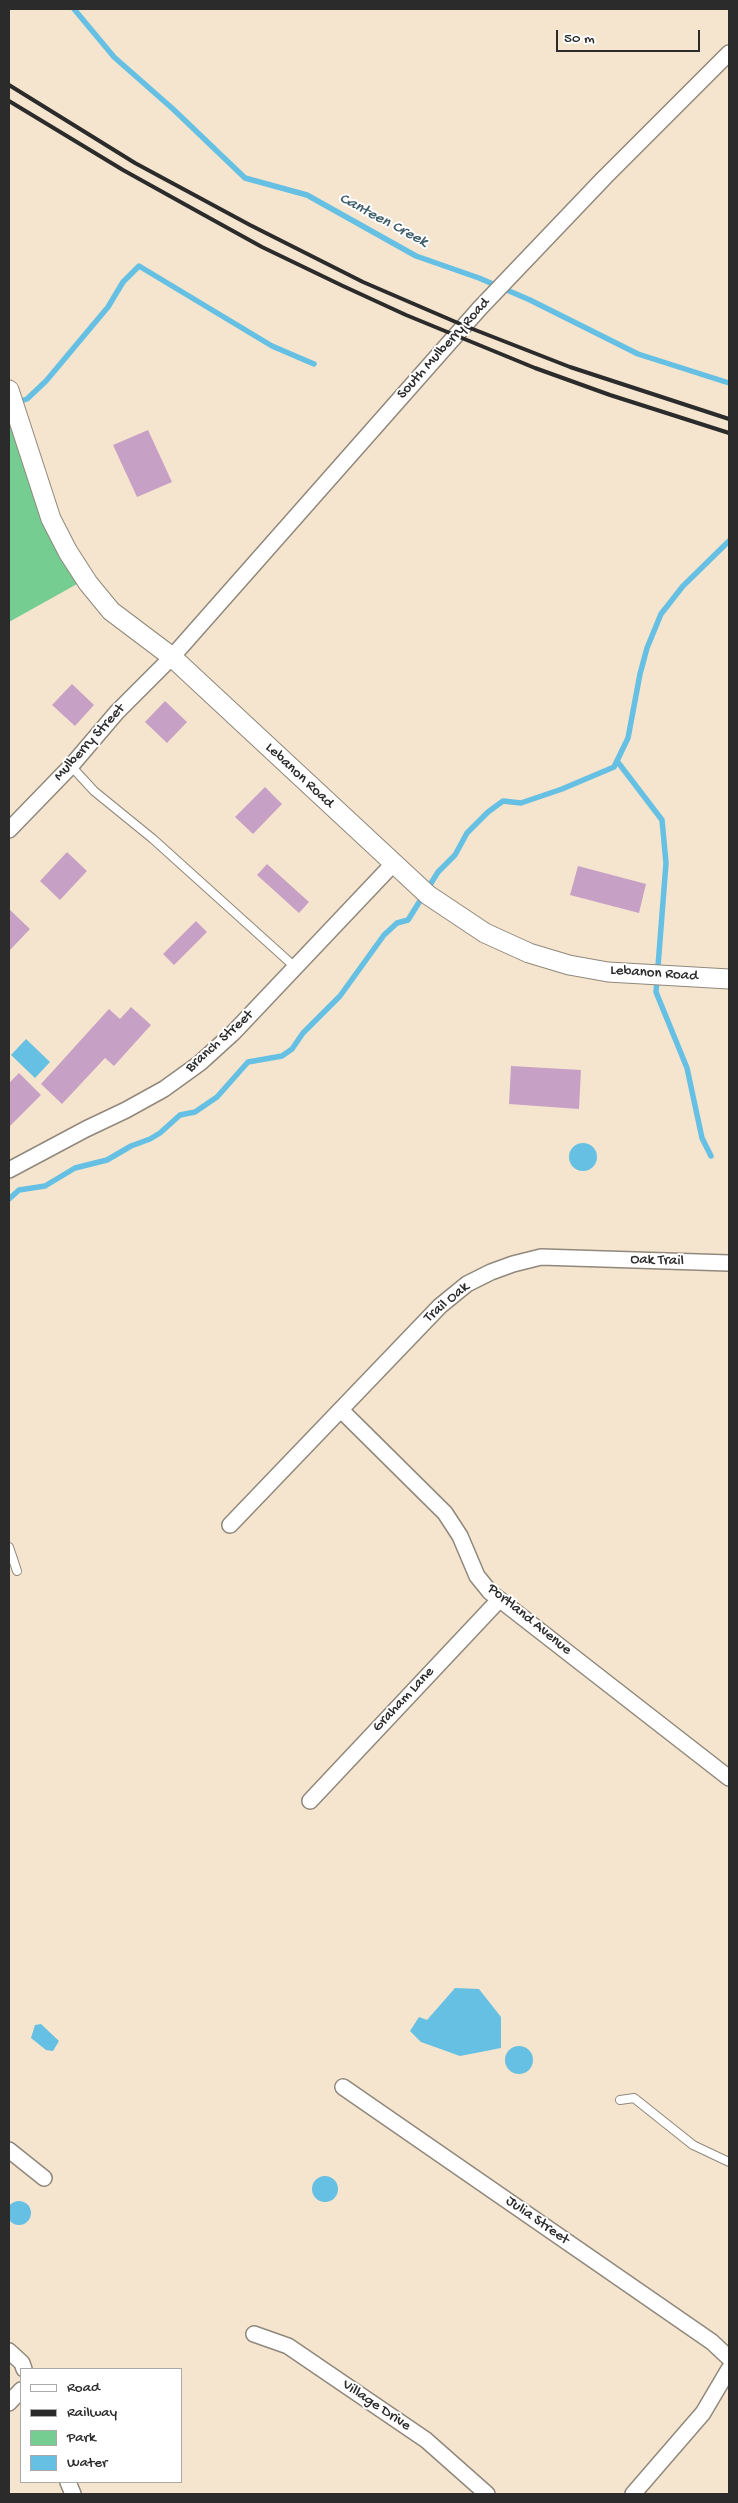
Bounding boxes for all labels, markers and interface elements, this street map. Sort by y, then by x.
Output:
scale bar [558,20,702,52]
text: 50 m [564,30,595,48]
water label: Canteen Creek [335,190,431,252]
street label: South Mulberry Road [394,295,494,403]
street label: Mulberry Street [51,701,129,785]
street label: Lebanon Road [261,739,337,813]
street label: Lebanon Road [610,962,698,986]
street label: Branch Street [182,1007,258,1077]
street label: Oak Trail [630,1251,684,1271]
street label: Trail Oak [421,1279,473,1327]
street label: Portland Avenue [483,1580,575,1660]
street label: Graham Lane [369,1664,439,1736]
street label: Julia Street [502,2193,572,2249]
legend [20,2368,182,2483]
street label: Village Drive [338,2376,414,2436]
text: Road [67,2379,100,2397]
text: Railway [67,2404,117,2422]
text: Park [67,2429,96,2447]
text: Water [67,2454,107,2472]

